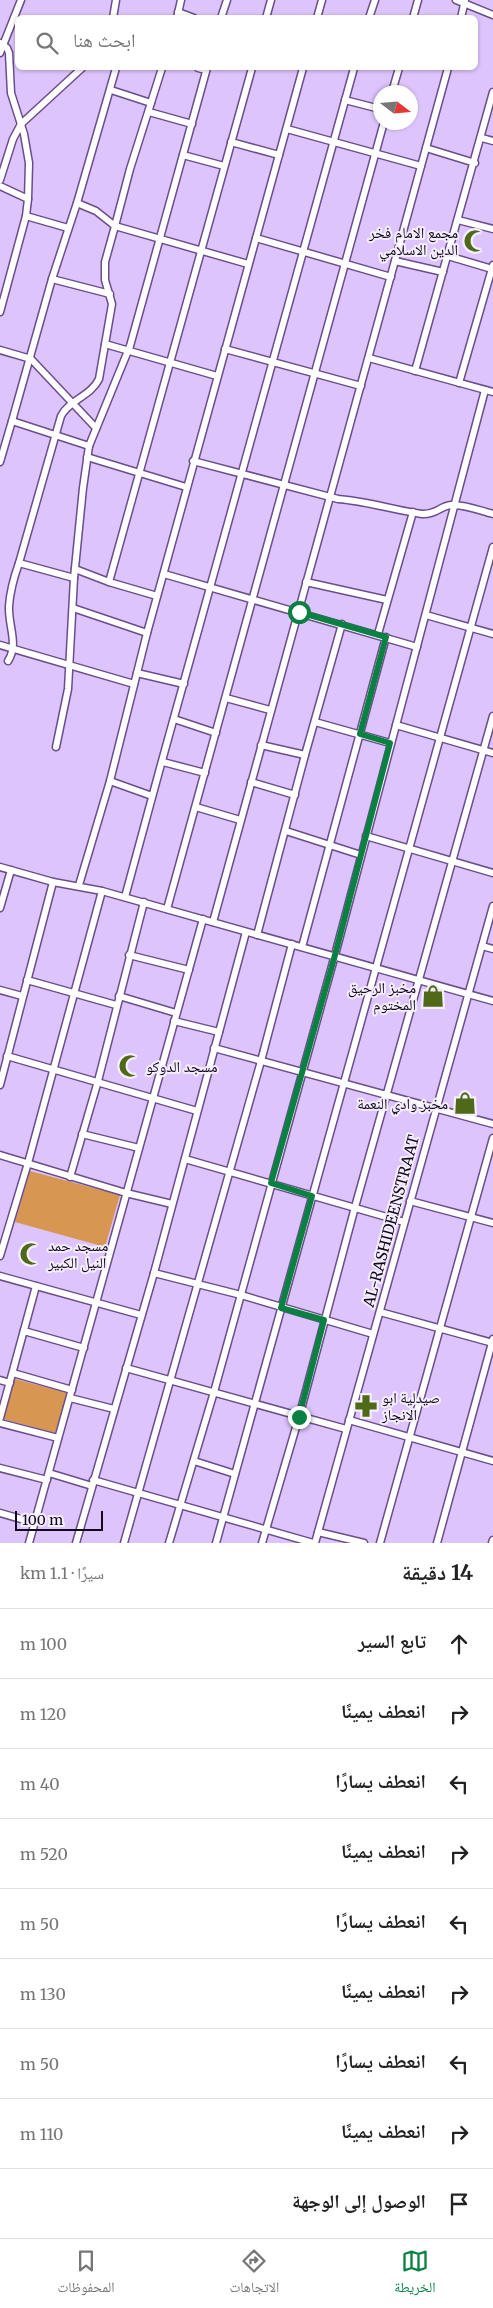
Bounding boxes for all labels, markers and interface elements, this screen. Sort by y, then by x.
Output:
search box [15,15,478,70]
text: ابحث هنا [73,28,135,52]
icon: search [33,29,61,57]
north arrow [373,85,418,130]
place label: مجمع الامام فخر الدين الاسلامي [368,223,458,261]
mosque icon: مجمع الامام فخر الدين الاسلامي [462,228,488,254]
route start [288,601,311,624]
place label: مخبز الرحيق المختوم [348,978,416,1015]
shop icon: مخبز الرحيق المختوم [420,983,446,1009]
mosque icon: مسجد الدوكو [117,1053,143,1079]
place label: مسجد الدوكو [146,1057,218,1076]
shop icon: مخبز وادي النعمة [452,1090,478,1116]
place label: مخبز وادي النعمة [357,1094,448,1115]
street label: AL-RASHIDEENSTRAAT [359,1132,423,1310]
place label: مسجد حمد النيل الكبير [47,1236,108,1273]
mosque icon: مسجد حمد النيل الكبير [18,1241,44,1267]
place label: صيدلية ابو الانجاز [381,1388,440,1424]
pharmacy icon: صيدلية ابو الانجاز [353,1393,379,1419]
route end [288,1406,311,1429]
scale bar [15,1508,102,1531]
text: 100 m [22,1511,63,1529]
text: 14 دقيقة [402,1559,473,1586]
text: سيرًا · 1.1 km [20,1563,104,1583]
text: تابع السير [358,1629,426,1653]
icon: ahead [445,1630,473,1658]
text: 100 m [20,1634,67,1654]
text: انعطف يمينًا [341,1699,426,1723]
icon: right [445,1700,473,1728]
text: 120 m [20,1704,66,1724]
text: انعطف يسارًا [335,1769,426,1793]
icon: left [445,1770,473,1798]
text: 40 m [20,1774,60,1794]
text: انعطف يمينًا [341,1839,426,1863]
icon: right [445,1840,473,1868]
text: 520 m [20,1844,68,1864]
text: انعطف يسارًا [335,1909,426,1933]
icon: left [445,1910,473,1938]
text: 50 m [20,1914,59,1934]
text: انعطف يمينًا [341,1979,426,2003]
icon: right [445,1980,473,2008]
text: 130 m [20,1984,66,2004]
text: انعطف يسارًا [335,2049,426,2073]
icon: left [445,2050,473,2078]
text: 50 m [20,2054,59,2074]
text: انعطف يمينًا [341,2119,426,2143]
icon: right [445,2120,473,2148]
text: 110 m [20,2124,63,2144]
text: الوصول إلى الوجهة [292,2189,426,2213]
icon: arrive [445,2190,473,2218]
tab: المحفوظات [58,2247,114,2301]
tab: الاتجاهات [230,2247,279,2301]
tab: الخريطة [394,2247,435,2301]

